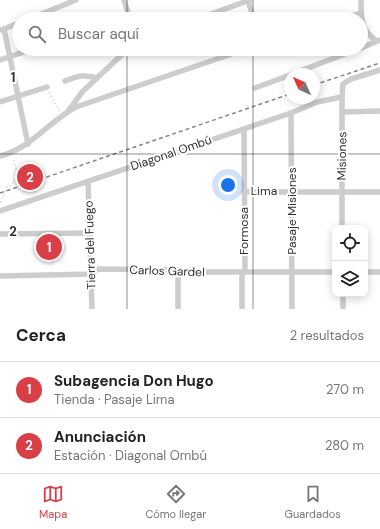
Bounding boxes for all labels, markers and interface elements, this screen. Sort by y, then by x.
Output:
search box [12,12,368,56]
icon: search [26,23,48,45]
text: Buscar aquí [58,24,139,44]
north arrow [284,68,320,104]
text: 1 [11,69,15,86]
street label: Misiones [334,131,350,181]
street label: Diagonal Ombú [128,132,214,174]
pin: 2 [17,162,43,192]
street label: Pasaje Misiones [284,167,300,255]
your location [218,175,238,195]
street label: Lima [251,183,277,199]
street label: Tierra del Fuego [80,200,100,290]
street label: Formosa [236,207,252,255]
text: 2 [9,223,17,240]
map controls [332,225,368,297]
button: locate [332,225,368,261]
pin: 1 [36,232,62,262]
button: layers [332,261,368,297]
street label: Carlos Gardel [129,262,205,280]
text: Cerca [16,324,66,346]
text: 2 resultados [290,327,364,344]
text: Subagencia Don Hugo [54,371,214,391]
text: 1 [27,381,31,398]
text: 270 m [326,381,364,398]
text: Tienda · Pasaje Lima [54,391,175,408]
text: Anunciación [54,427,146,447]
text: 2 [25,437,33,454]
text: 280 m [325,437,364,454]
text: Estación · Diagonal Ombú [54,447,207,464]
tab: Mapa [39,483,67,521]
tab: Cómo llegar [145,483,206,521]
tab: Guardados [285,483,341,521]

